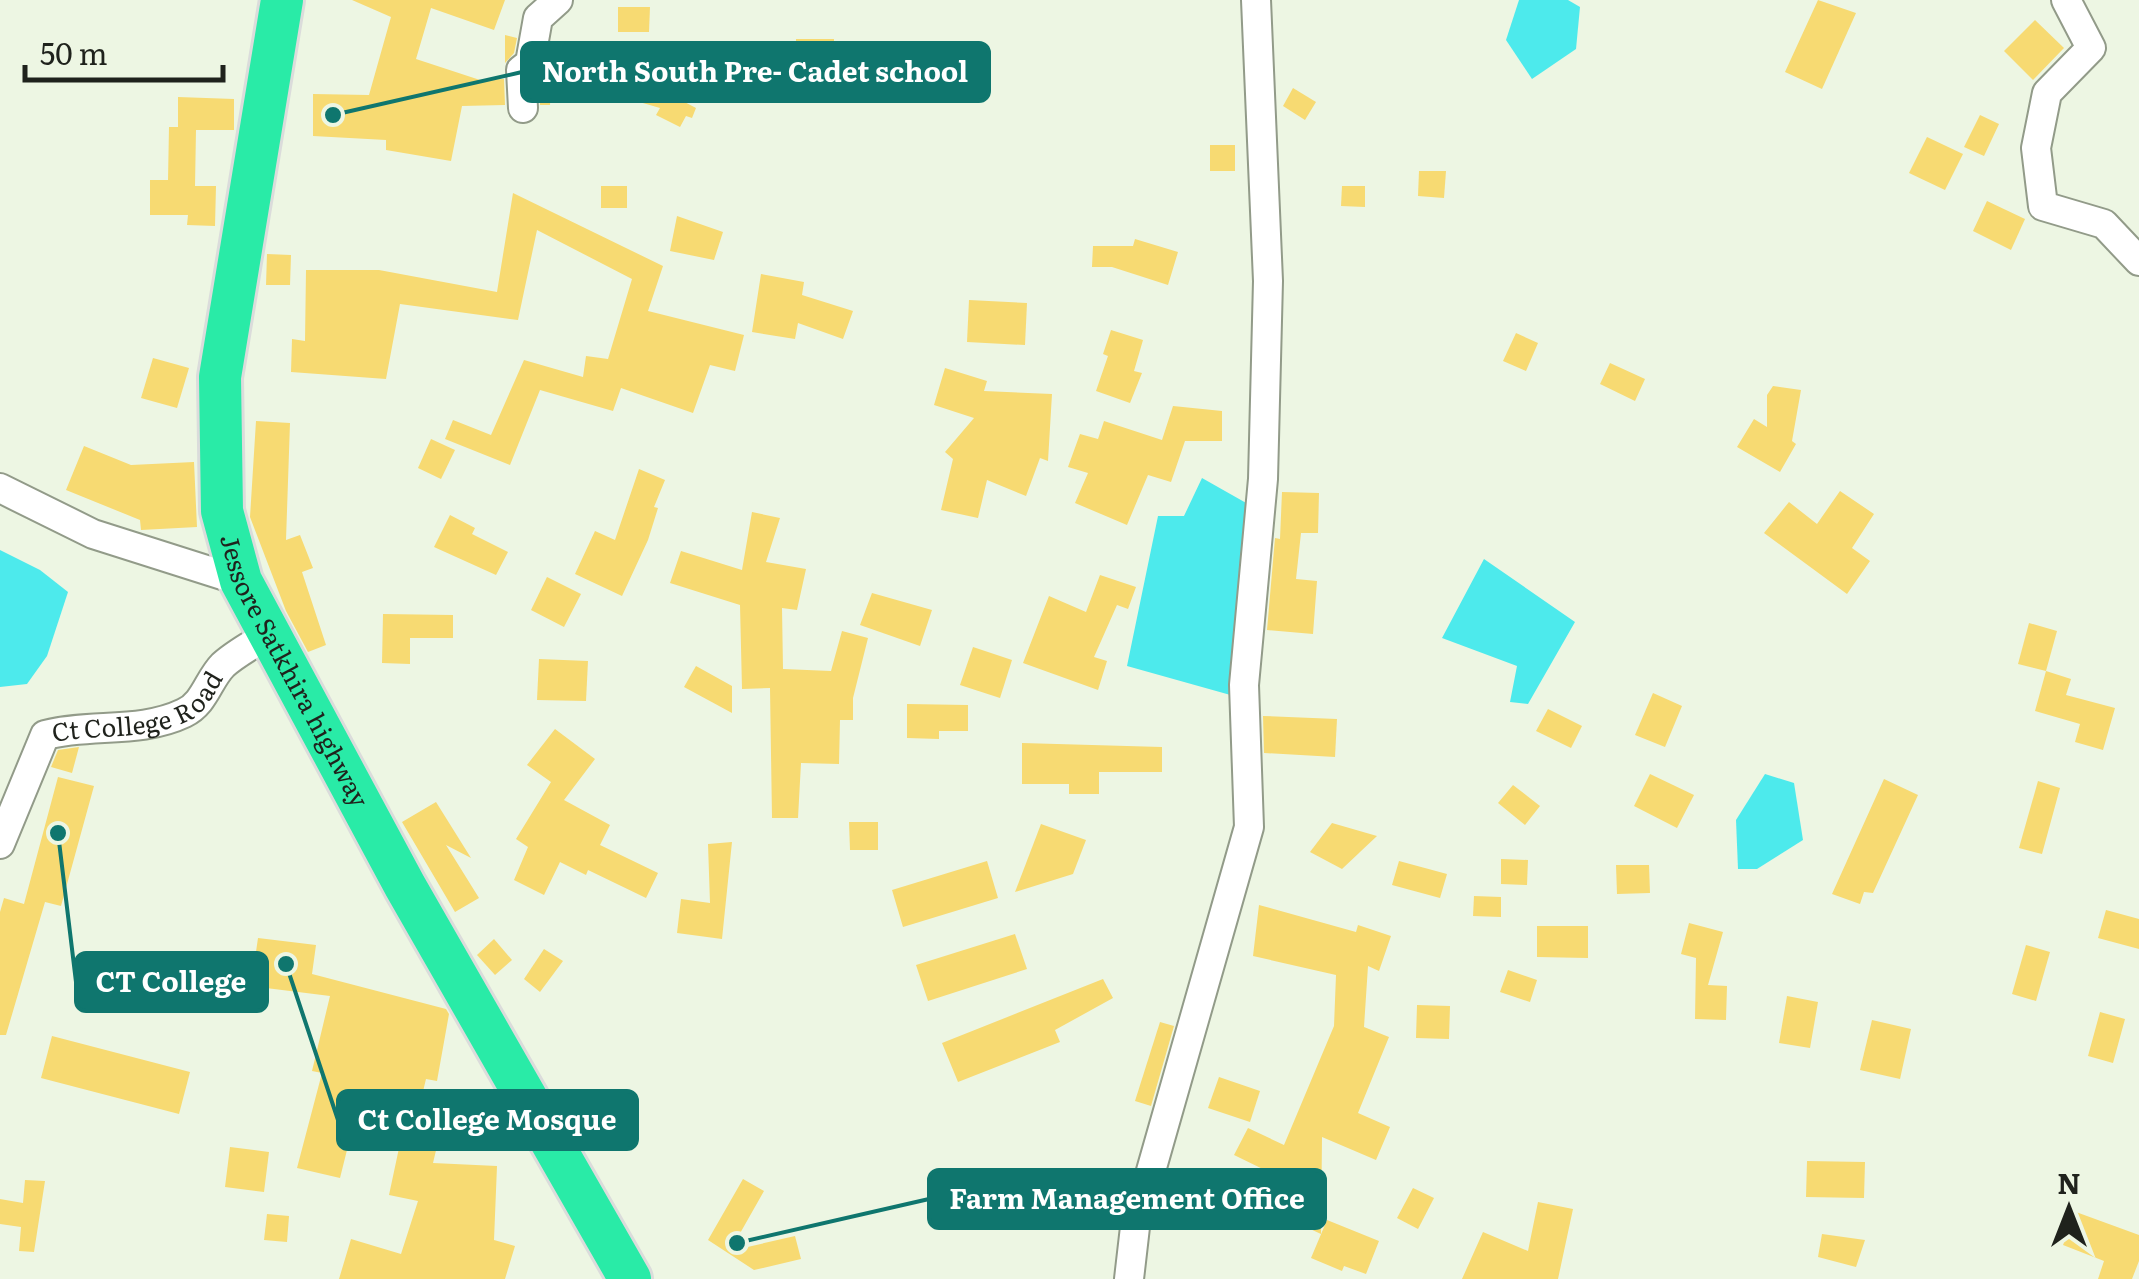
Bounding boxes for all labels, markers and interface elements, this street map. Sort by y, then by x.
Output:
scale bar [25,20,222,82]
text: 50 m [40,30,108,74]
callout: North South Pre- Cadet school [522,43,989,101]
text: North South Pre- Cadet school [542,49,968,91]
street label: Jessore Satkhira highway [212,530,379,814]
street label: Ct College Road [49,663,230,750]
callout: CT College [76,953,267,1011]
text: CT College [96,959,247,1001]
callout: Ct College Mosque [338,1091,637,1149]
text: Ct College Mosque [357,1097,617,1139]
north arrow [2019,1159,2119,1259]
text: N [2057,1161,2081,1203]
callout: Farm Management Office [929,1170,1325,1228]
text: Farm Management Office [949,1176,1305,1218]

